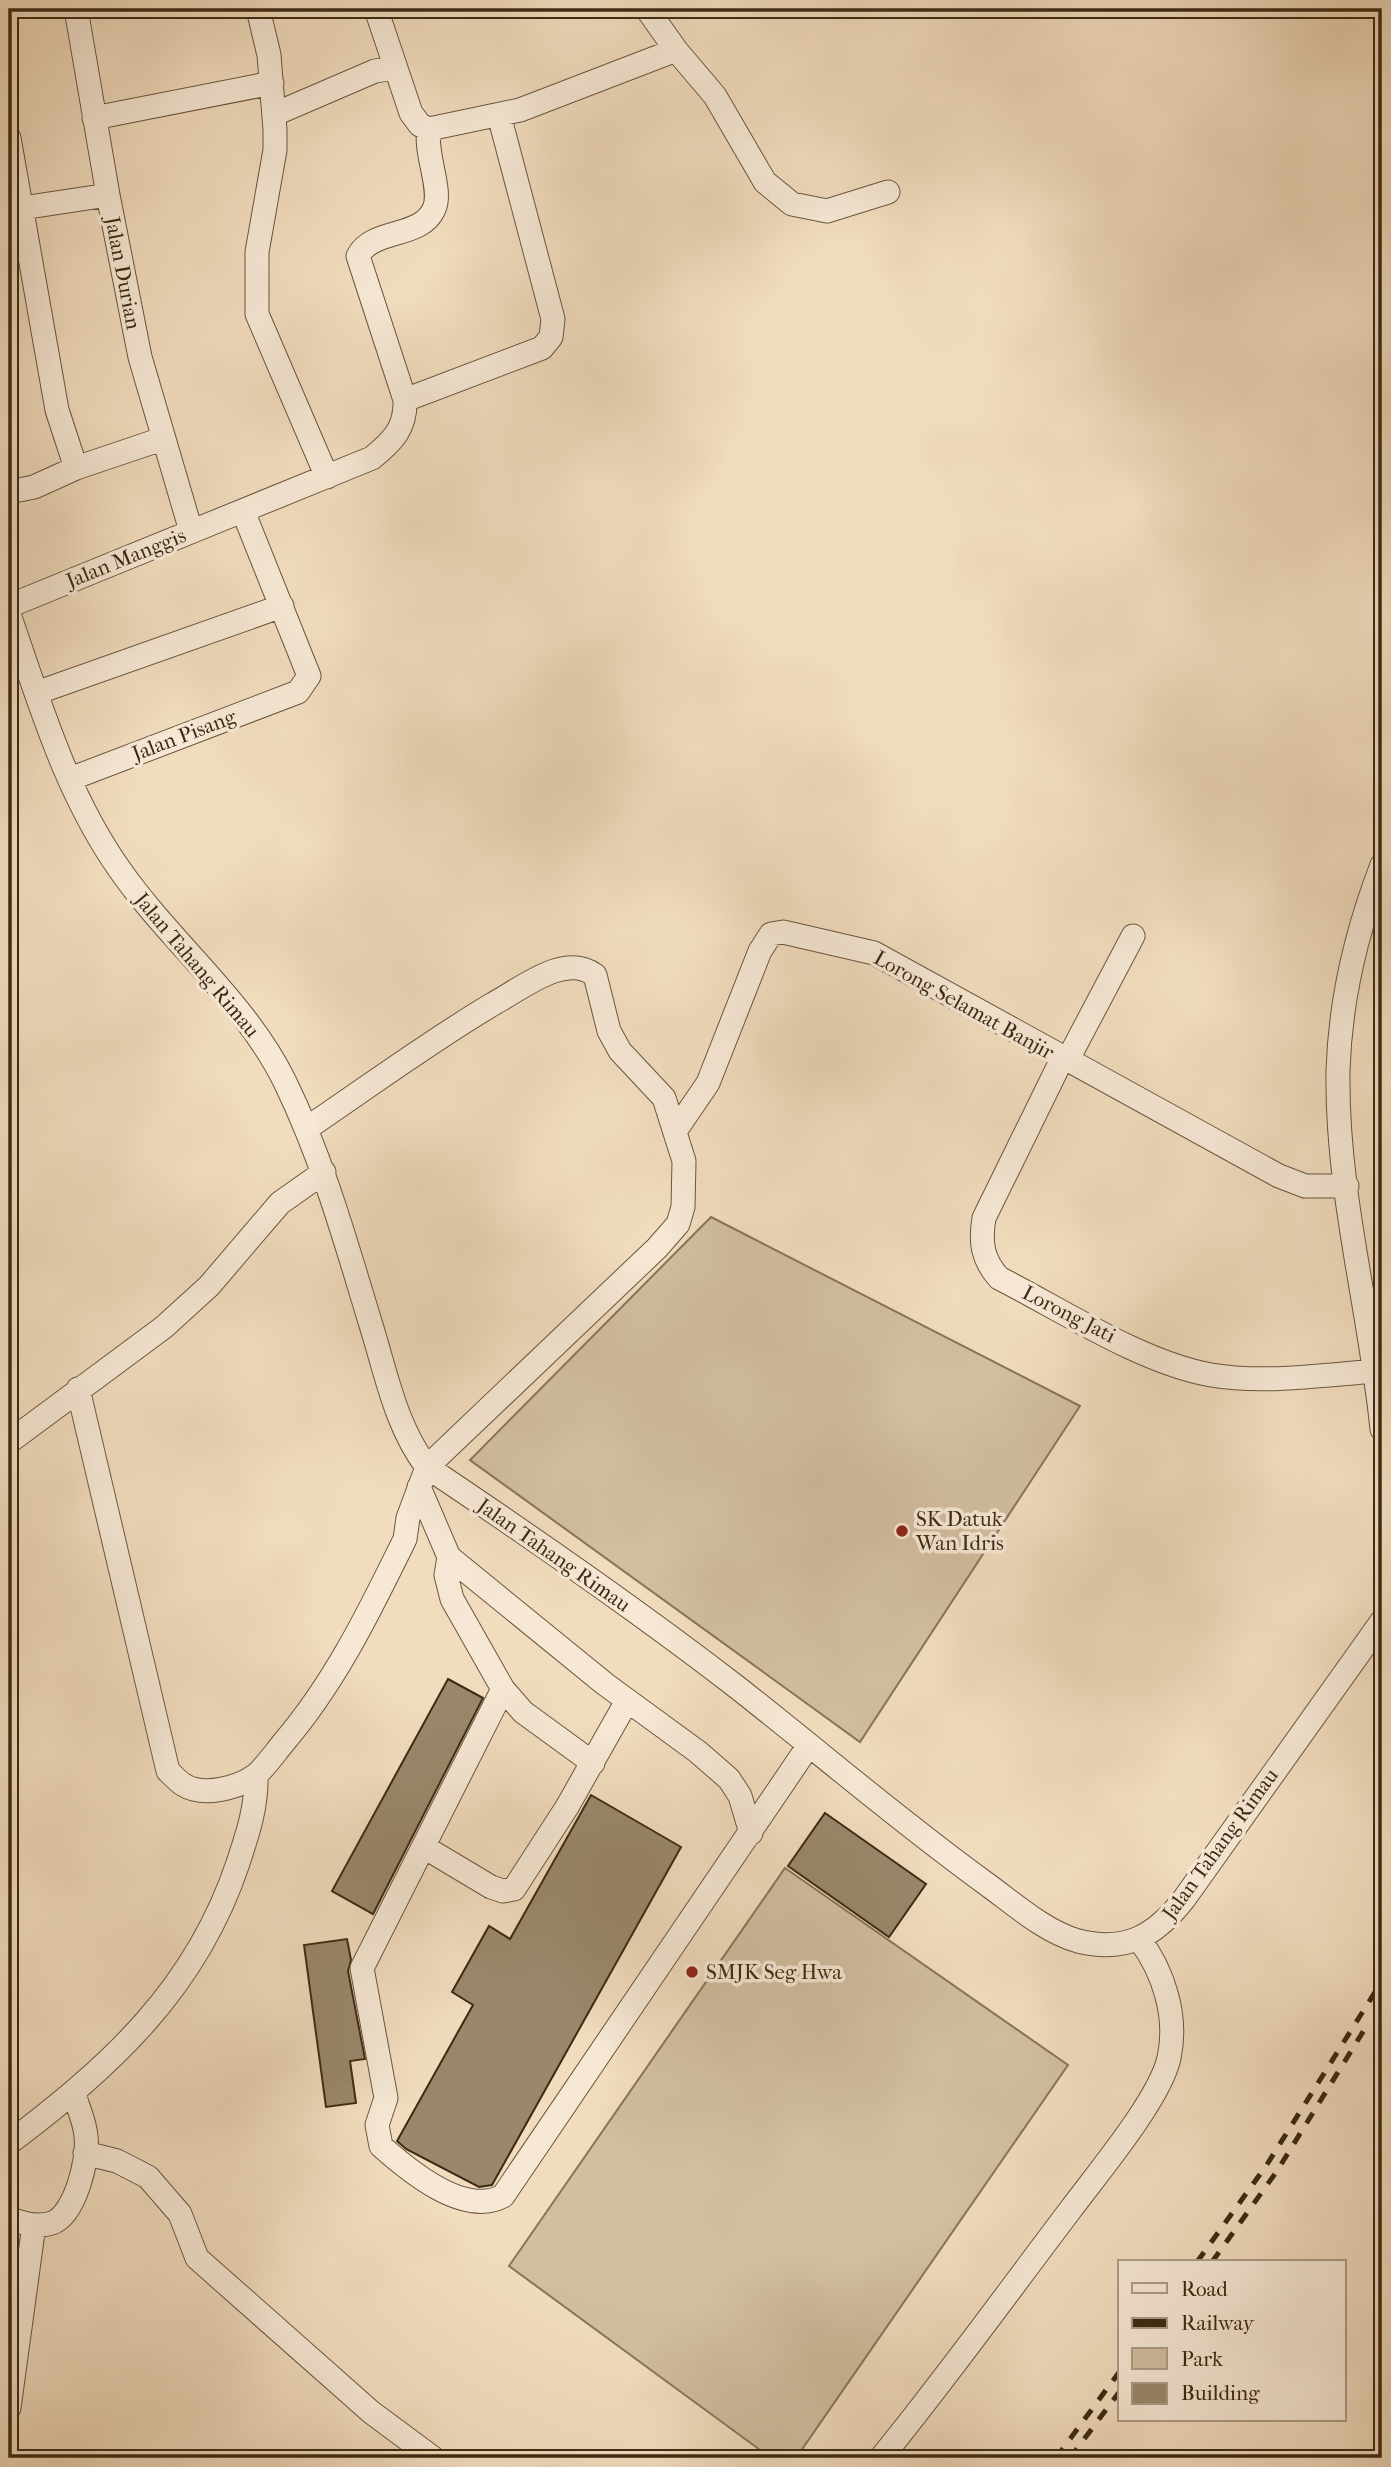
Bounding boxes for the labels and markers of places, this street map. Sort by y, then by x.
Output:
place label: SK Datuk Wan Idris [915,1507,1004,1555]
marker: SK Datuk Wan Idris [894,1523,910,1539]
place label: SMJK Seg Hwa [706,1960,842,1984]
marker: SMJK Seg Hwa [684,1964,700,1980]

